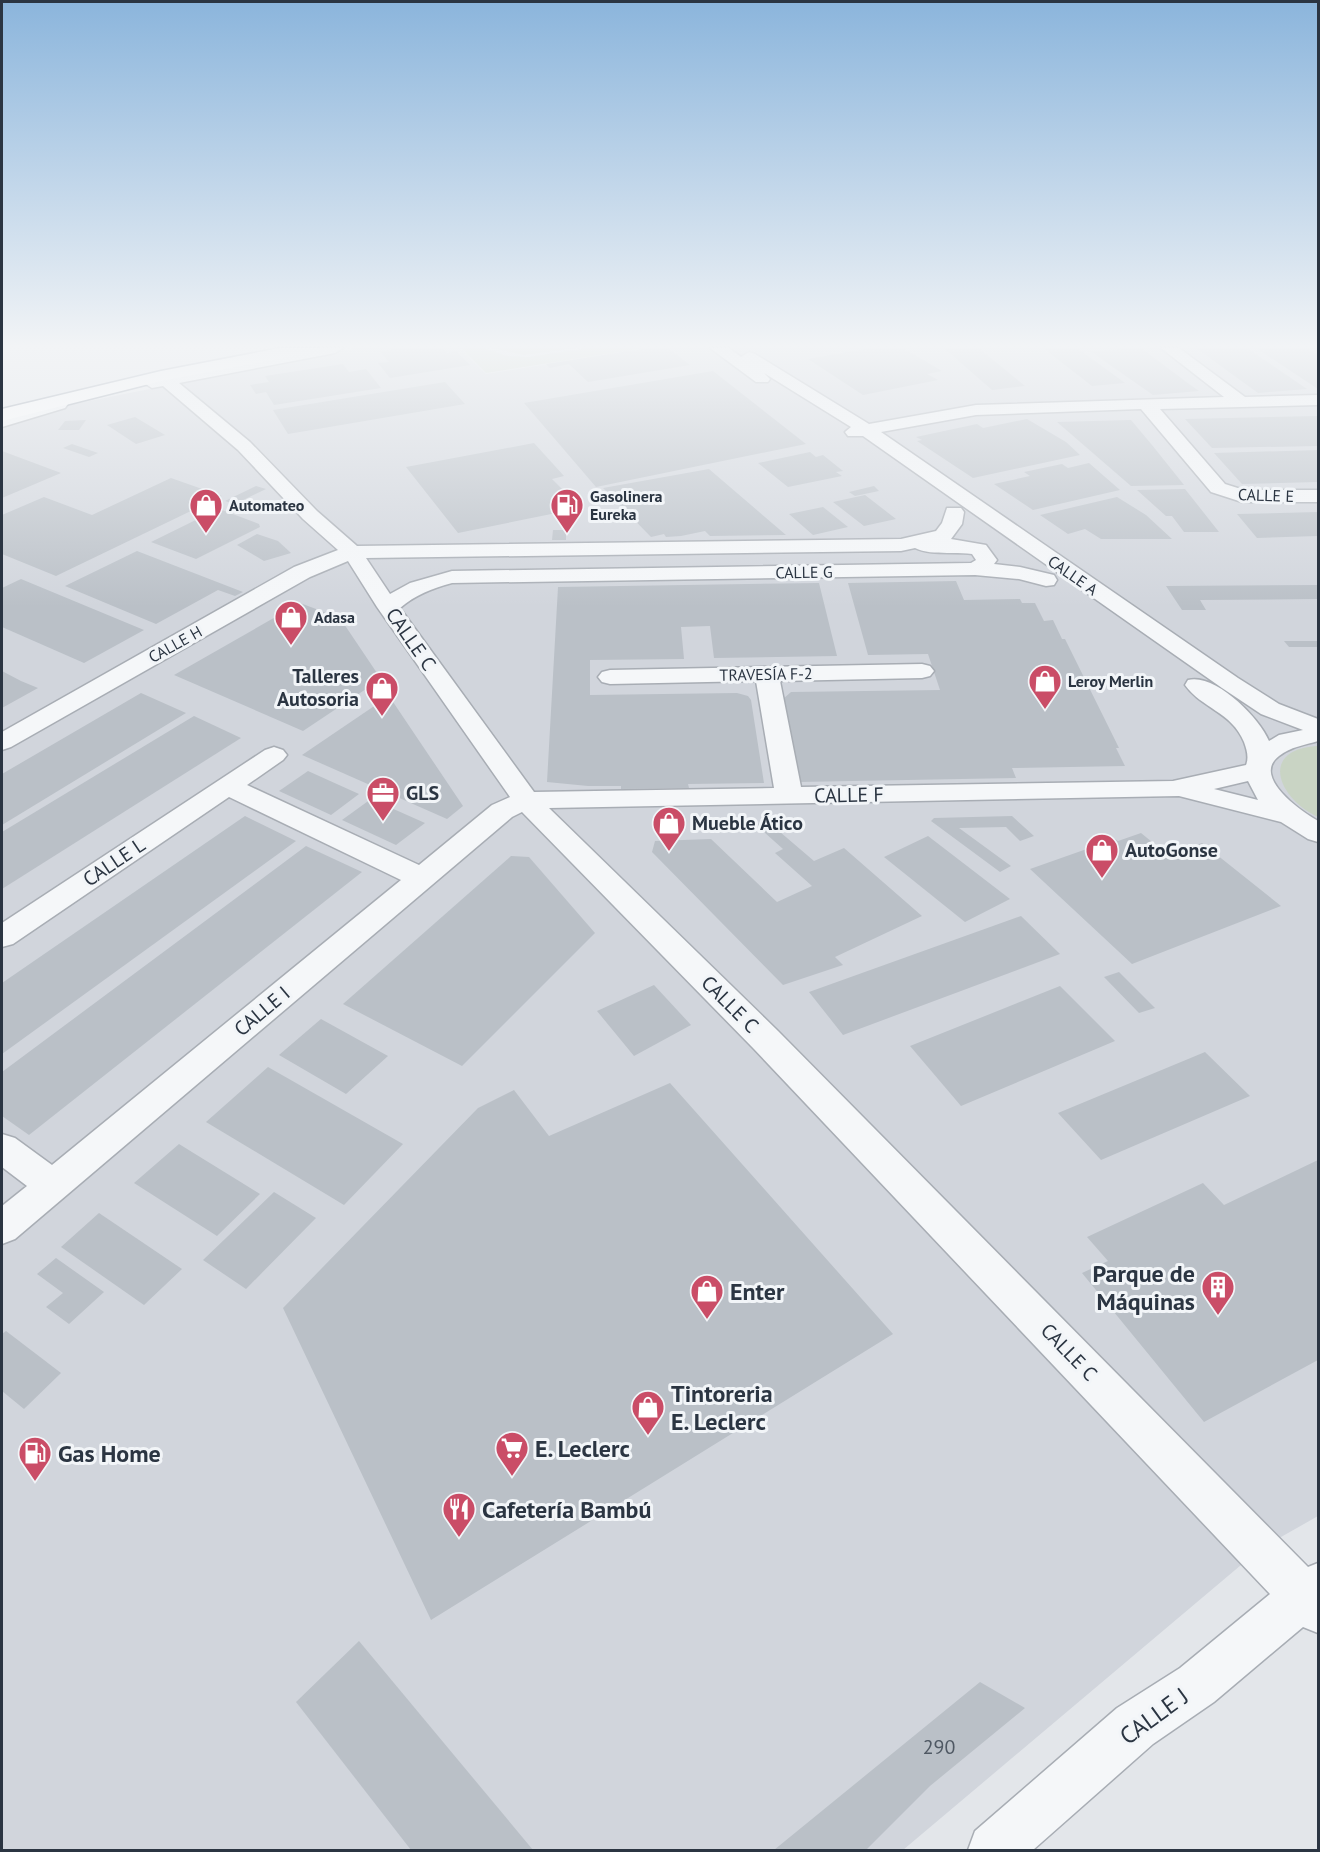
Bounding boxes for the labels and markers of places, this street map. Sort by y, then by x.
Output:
place label: Gasolinera Eureka [590,486,662,524]
shop icon: Automateo [188,487,224,534]
fuel station icon: Gasolinera Eureka [549,487,585,534]
place label: Automateo [229,495,305,515]
shop icon: Adasa [273,599,309,646]
place label: Adasa [314,607,355,627]
place label: Talleres Autosoria [277,663,359,712]
shop icon: Leroy Merlin [1027,663,1063,710]
shop icon: Talleres Autosoria [364,670,400,717]
place label: Leroy Merlin [1068,671,1153,691]
office icon: GLS [365,775,401,822]
place label: GLS [406,780,439,806]
shop icon: Mueble Ático [651,805,687,852]
place label: Mueble Ático [692,810,803,836]
shop icon: AutoGonse [1084,832,1120,879]
place label: AutoGonse [1125,837,1218,863]
place label: Parque de Máquinas [1092,1258,1195,1317]
building icon: Parque de Máquinas [1200,1269,1236,1316]
shop icon: Enter [689,1273,725,1320]
place label: Enter [730,1276,785,1307]
place label: Tintoreria E. Leclerc [671,1378,773,1437]
shop icon: Tintoreria E. Leclerc [630,1389,666,1436]
supermarket icon: E. Leclerc [494,1430,530,1477]
place label: E. Leclerc [535,1433,630,1464]
fuel station icon: Gas Home [17,1435,53,1482]
place label: Gas Home [58,1438,161,1469]
restaurant icon: Cafetería Bambú [441,1491,477,1538]
place label: Cafetería Bambú [482,1494,651,1525]

